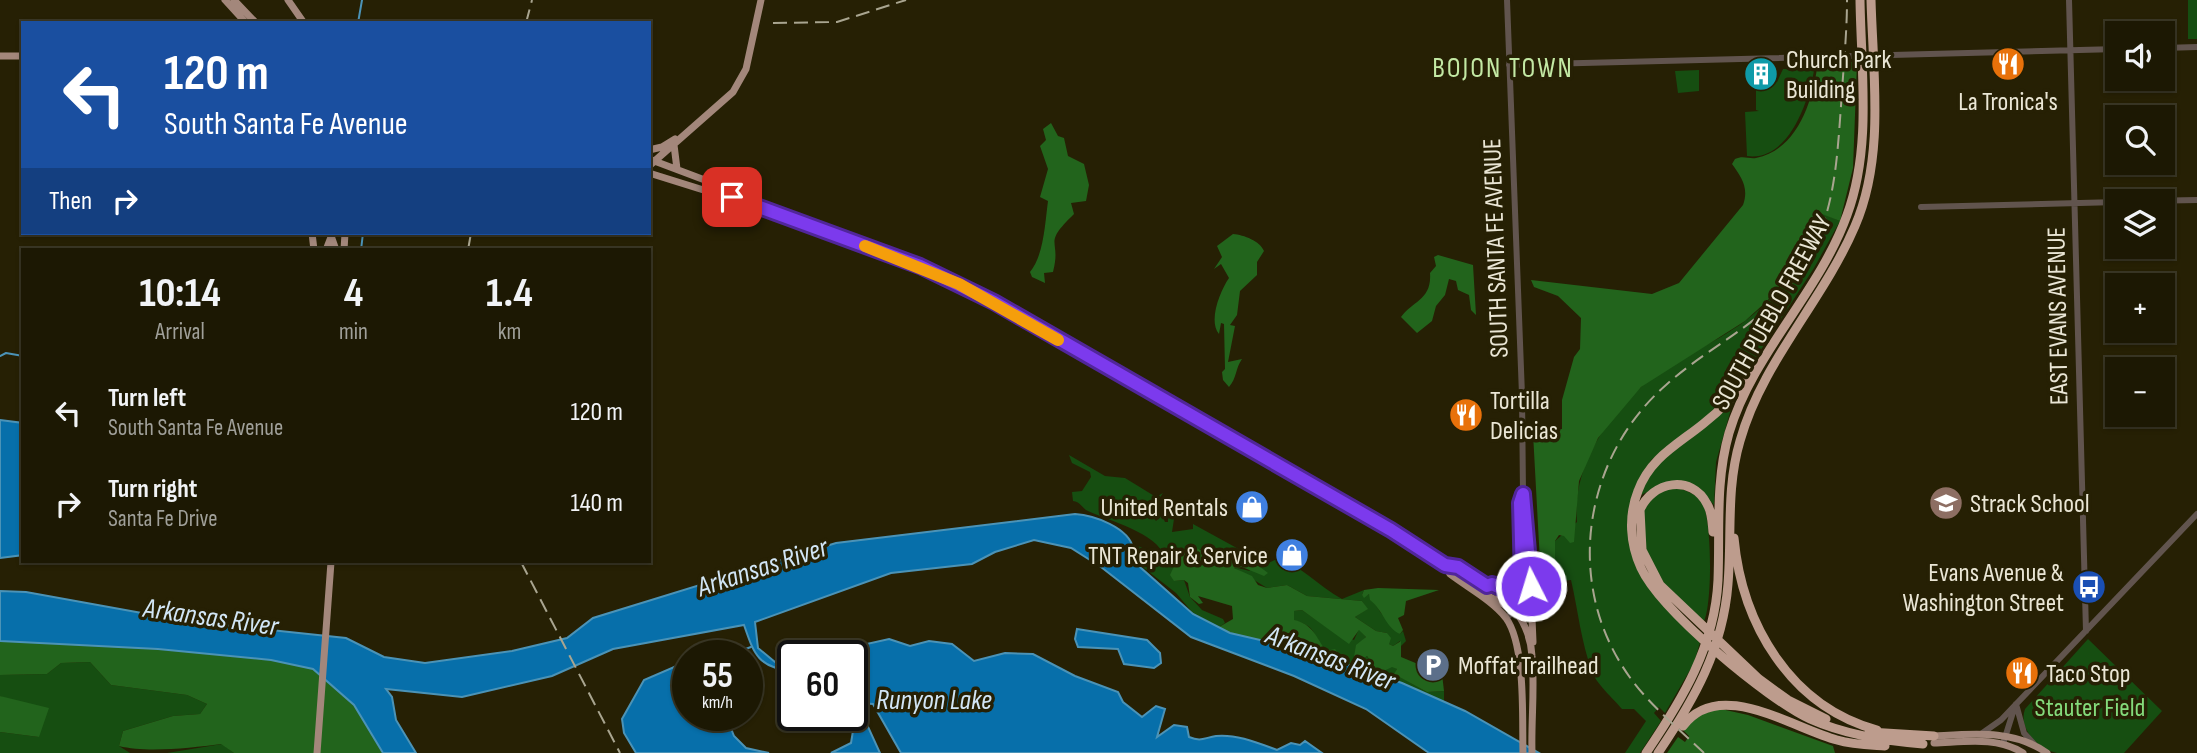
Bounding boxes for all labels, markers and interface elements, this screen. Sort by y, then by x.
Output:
map controls [2105,21,2175,427]
button: sound [2105,21,2175,91]
text: 120 m [164,45,269,104]
place label: Church Park Building [1786,45,1891,106]
restaurant icon: La Tronica's [1989,45,2027,83]
icon: left [49,49,140,140]
district label: BOJON TOWN [1432,52,1574,85]
building icon: Church Park Building [1742,55,1780,93]
place label: La Tronica's [1958,87,2058,118]
text: South Santa Fe Avenue [164,105,408,144]
button: search [2105,105,2175,175]
street label: SOUTH SANTA FE AVENUE [1477,138,1516,358]
pin [702,167,762,227]
icon: arrive [713,178,751,216]
icon: right [106,182,144,220]
text: Then [49,186,92,217]
button: layers [2105,189,2175,259]
street label: SOUTH PUEBLO FREEWAY [1706,210,1839,415]
street label: EAST EVANS AVENUE [2041,227,2076,405]
text: 10:14 [139,268,221,319]
text: 4 [344,268,363,319]
text: 1.4 [486,268,533,319]
button: + [2105,273,2175,343]
text: Arrival [155,318,205,346]
text: min [339,318,368,346]
text: km [498,318,521,346]
button: − [2105,357,2175,427]
text: Turn left [108,383,186,414]
place label: Tortilla Delicias [1490,386,1558,447]
icon: left [49,394,87,432]
restaurant icon: Tortilla Delicias [1447,396,1485,434]
text: 120 m [570,397,623,428]
text: South Santa Fe Avenue [108,414,283,442]
text: Turn right [108,474,197,505]
school or university icon: Strack School [1927,484,1965,522]
icon: right [49,485,87,523]
text: 140 m [571,488,623,519]
shop icon: United Rentals [1233,488,1271,526]
place label: Strack School [1970,489,2090,520]
place label: United Rentals [1101,493,1228,524]
text: Santa Fe Drive [108,505,218,533]
water label: Arkansas River [692,530,833,604]
shop icon: TNT Repair & Service [1273,536,1311,574]
place label: TNT Repair & Service [1088,541,1268,572]
position arrow [1494,549,1568,623]
place label: Evans Avenue & Washington Street [1902,558,2064,619]
bus stop icon: Evans Avenue & Washington Street [2070,568,2108,606]
water label: Arkansas River [140,592,281,643]
water label: Arkansas River [1260,618,1401,698]
speed limit sign: 60 [777,640,868,731]
parking icon: Moffat Trailhead [1414,646,1452,684]
place label: Moffat Trailhead [1458,651,1599,682]
restaurant icon: Taco Stop [2003,654,2041,692]
text: 55 [702,655,733,698]
place label: Taco Stop [2046,659,2130,690]
water label: Runyon Lake [876,684,992,717]
text: km/h [702,692,733,713]
park label: Stauter Field [2035,693,2145,724]

